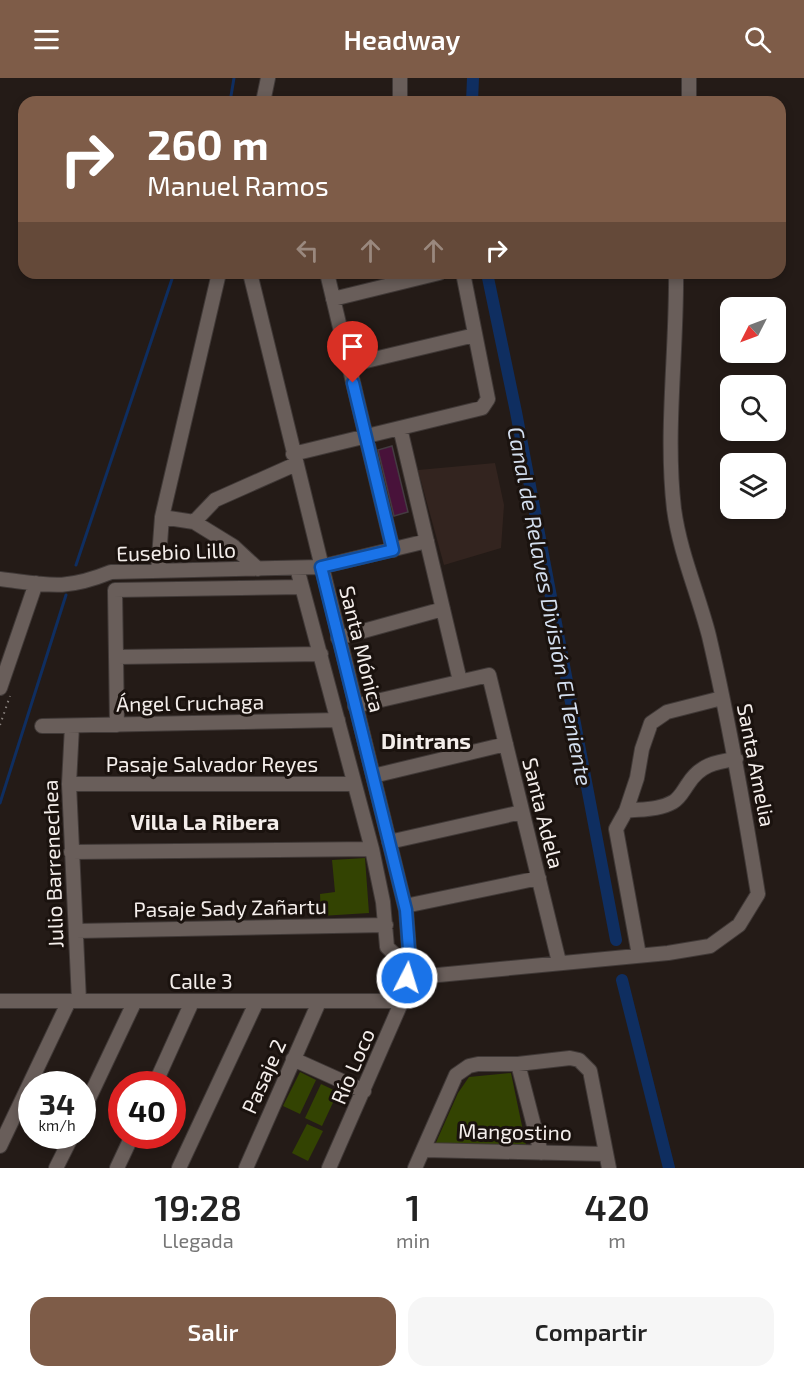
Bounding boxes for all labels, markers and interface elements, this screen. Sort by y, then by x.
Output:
icon: menu [30,23,63,56]
text: Headway [344,23,460,55]
icon: search [741,23,774,56]
text: 260 m [147,118,269,168]
icon: right [48,120,126,198]
text: Manuel Ramos [147,169,329,201]
icon: left [291,234,324,267]
icon: ahead [354,234,387,267]
icon: ahead [417,234,450,267]
icon: right [480,234,513,267]
north arrow [720,297,786,363]
map controls [720,297,786,519]
pin [327,321,378,383]
icon: arrive [336,330,369,363]
button: search [720,375,786,441]
water label: Canal de Relaves División El Teniente [503,424,599,788]
button: layers [720,453,786,519]
street label: Eusebio Lillo [116,536,236,566]
street label: Santa Mónica [335,583,391,715]
street label: Ángel Cruchaga [116,688,264,716]
street label: Santa Amelia [733,701,781,829]
district label: Dintrans [381,727,471,753]
street label: Pasaje Salvador Reyes [106,751,318,777]
street label: Santa Adela [518,755,570,871]
street label: Julio Barrenechea [37,779,67,949]
district label: Villa La Ribera [131,808,279,834]
street label: Pasaje Sady Zañartu [133,893,327,922]
position arrow [375,946,439,1010]
street label: Calle 3 [169,968,233,993]
street label: Río Loco [325,1025,379,1107]
street label: Pasaje 2 [236,1035,291,1118]
speed limit sign: 40 [108,1071,186,1149]
text: 34 [39,1085,75,1121]
text: km/h [38,1116,76,1134]
street label: Mangostino [458,1118,572,1144]
text: 19:28 [154,1185,242,1228]
text: 1 [406,1185,421,1228]
text: 420 [584,1185,650,1228]
text: Llegada [162,1228,234,1252]
text: min [396,1228,430,1252]
text: m [608,1228,626,1252]
button: Salir [30,1297,396,1366]
button: Compartir [408,1297,774,1366]

